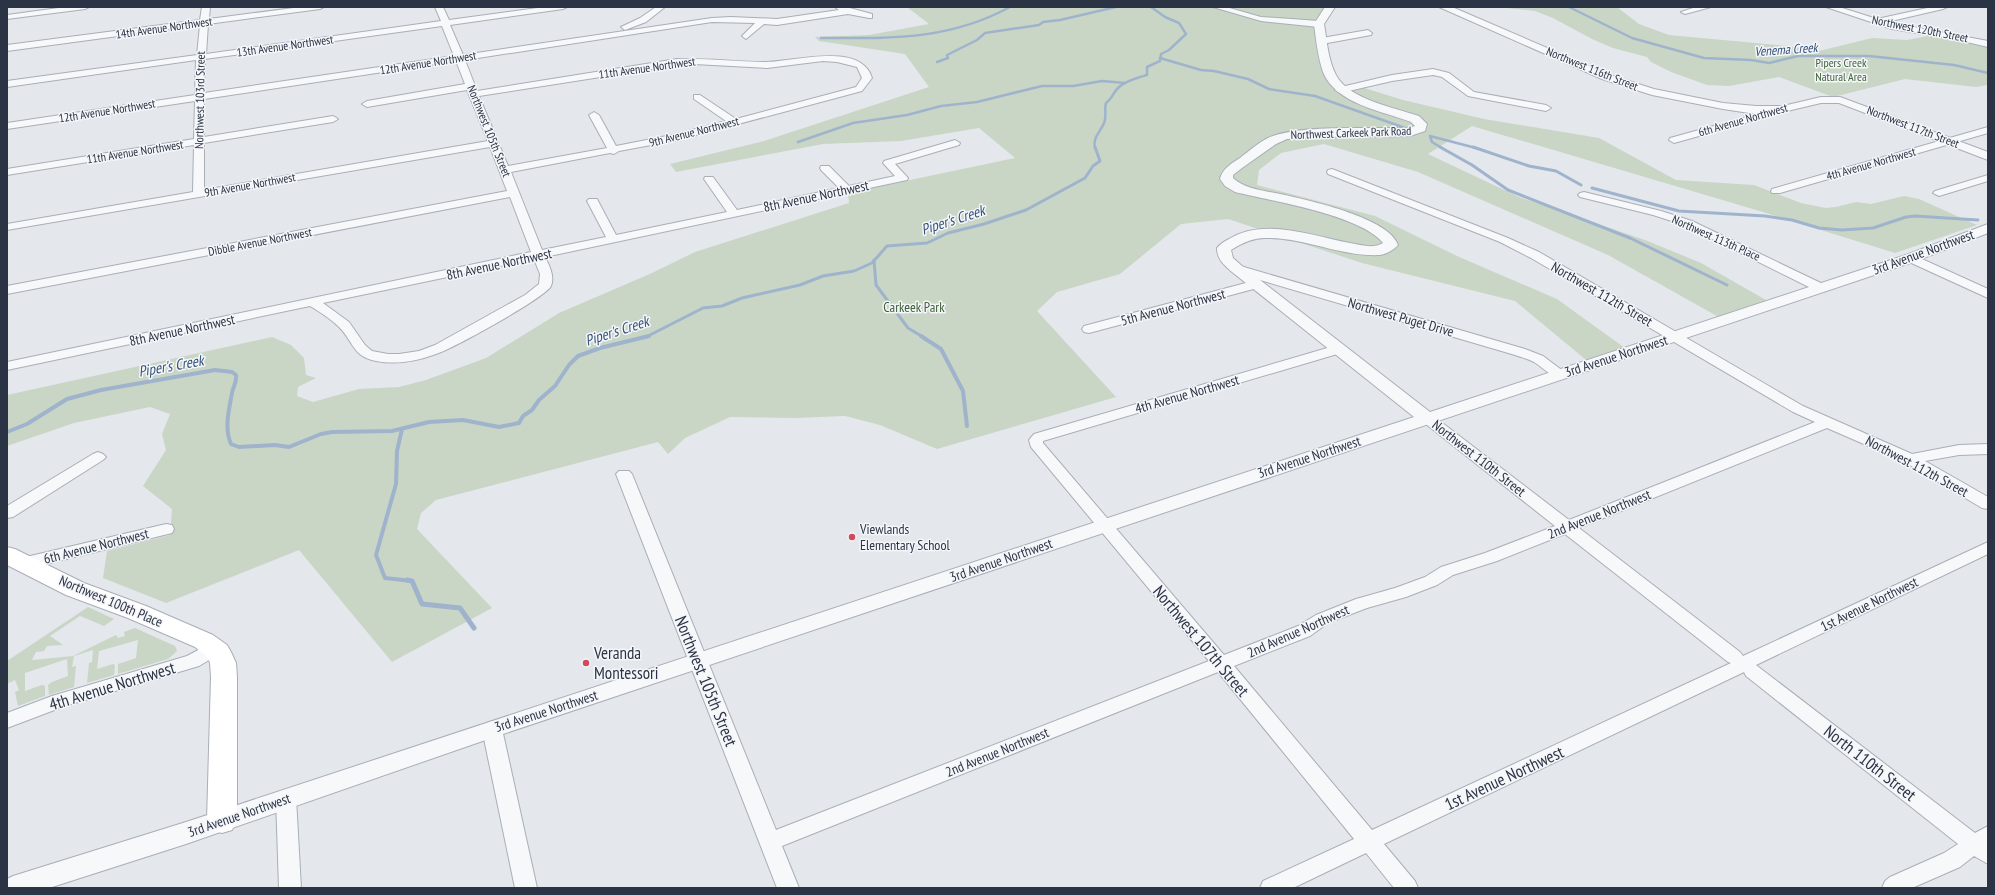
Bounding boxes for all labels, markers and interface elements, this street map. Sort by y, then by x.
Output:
street label: Northwest 120th Street [1871,12,1970,45]
street label: 14th Avenue Northwest [115,13,214,42]
street label: 13th Avenue Northwest [236,31,335,60]
water label: Venema Creek [1754,39,1820,60]
street label: Northwest 116th Street [1544,43,1641,94]
street label: 12th Avenue Northwest [379,47,478,78]
street label: Northwest 103rd Street [191,50,208,149]
street label: 11th Avenue Northwest [598,53,697,82]
park label: Pipers Creek Natural Area [1815,55,1867,84]
street label: Northwest 105th Street [464,83,515,180]
street label: 12th Avenue Northwest [58,95,157,126]
street label: 6th Avenue Northwest [1696,99,1790,139]
street label: Northwest 117th Street [1865,102,1962,151]
street label: 9th Avenue Northwest [647,113,741,150]
street label: Northwest Carkeek Park Road [1290,123,1412,142]
street label: 11th Avenue Northwest [86,136,185,167]
street label: 4th Avenue Northwest [1824,143,1918,183]
street label: 9th Avenue Northwest [203,169,297,200]
street label: 8th Avenue Northwest [762,176,871,216]
water label: Piper's Creek [919,200,989,239]
street label: Northwest 113th Place [1670,211,1763,264]
street label: Dibble Avenue Northwest [207,224,314,259]
street label: 3rd Avenue Northwest [1869,225,1977,279]
street label: 8th Avenue Northwest [445,244,554,284]
street label: Northwest 112th Street [1548,258,1656,330]
street label: 5th Avenue Northwest [1119,284,1227,330]
street label: Northwest Puget Drive [1346,293,1456,341]
park label: Carkeek Park [883,298,945,316]
street label: 8th Avenue Northwest [128,310,237,350]
water label: Piper's Creek [583,311,653,350]
street label: 3rd Avenue Northwest [1562,331,1670,381]
water label: Piper's Creek [137,350,207,381]
street label: 4th Avenue Northwest [1133,370,1241,417]
street label: Northwest 110th Street [1429,416,1530,500]
street label: Northwest 112th Street [1862,431,1972,501]
street label: 3rd Avenue Northwest [1255,432,1363,482]
street label: 2nd Avenue Northwest [1545,485,1653,543]
place label: Viewlands Elementary School [859,520,950,554]
street label: 6th Avenue Northwest [42,524,150,568]
marker: Viewlands Elementary School [847,532,857,542]
street label: 3rd Avenue Northwest [947,534,1055,586]
street label: Northwest 100th Place [56,571,166,631]
street label: 1st Avenue Northwest [1817,573,1921,635]
street label: Northwest 107th Street [1148,581,1254,701]
street label: 2nd Avenue Northwest [1244,600,1352,662]
street label: Northwest 105th Street [670,613,742,750]
place label: Veranda Montessori [593,642,658,684]
street label: 4th Avenue Northwest [46,656,178,716]
marker: Veranda Montessori [581,658,591,668]
street label: 3rd Avenue Northwest [492,686,600,736]
street label: North 110th Street [1819,720,1921,806]
street label: 2nd Avenue Northwest [943,723,1051,781]
street label: 1st Avenue Northwest [1441,741,1567,815]
street label: 3rd Avenue Northwest [185,789,293,841]

